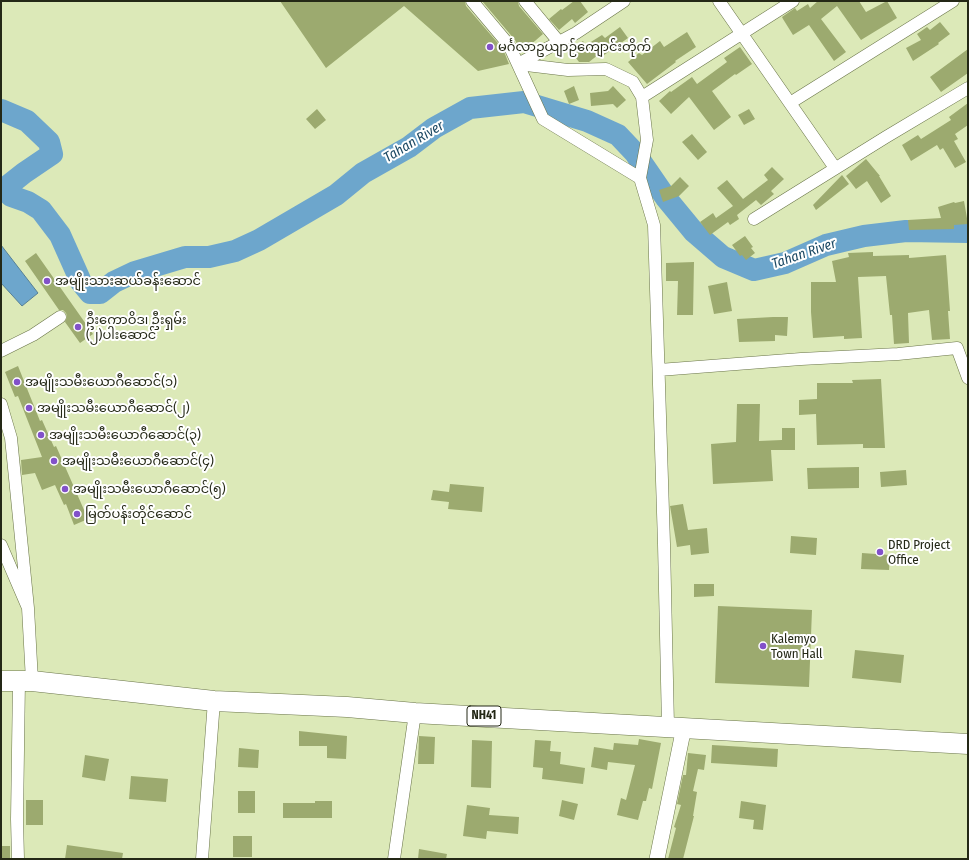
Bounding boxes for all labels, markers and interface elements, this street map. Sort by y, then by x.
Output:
place label: မင်္ဂလာဥယျာဉ်ကျောင်းတိုက် [498,39,651,55]
marker: မင်္ဂလာဥယျာဉ်ကျောင်းတိုက် [485,42,495,52]
water label: Tahan River [381,118,447,166]
water label: Tahan River [770,235,838,273]
place label: အမျိုးသားဆယ်ခန်းဆောင် [55,273,201,289]
marker: အမျိုးသားဆယ်ခန်းဆောင် [42,276,52,286]
place label: ဦးကောဝိဒ၊ ဦးရှမ်း (၂)ပါးဆောင် [86,312,187,343]
marker: ဦးကောဝိဒ၊ ဦးရှမ်း (၂)ပါးဆောင် [73,322,83,332]
place label: အမျိုးသမီးယောဂီဆောင်(၁) [25,374,177,390]
marker: အမျိုးသမီးယောဂီဆောင်(၁) [12,377,22,387]
place label: အမျိုးသမီးယောဂီဆောင်(၂) [37,400,190,416]
marker: အမျိုးသမီးယောဂီဆောင်(၂) [24,403,34,413]
place label: အမျိုးသမီးယောဂီဆောင်(၃) [49,427,201,443]
marker: အမျိုးသမီးယောဂီဆောင်(၃) [36,430,46,440]
place label: အမျိုးသမီးယောဂီဆောင်(၄) [62,453,214,469]
marker: အမျိုးသမီးယောဂီဆောင်(၄) [49,456,59,466]
place label: အမျိုးသမီးယောဂီဆောင်(၅) [73,481,226,497]
marker: အမျိုးသမီးယောဂီဆောင်(၅) [60,484,70,494]
place label: မြတ်ပန်းတိုင်ဆောင် [85,506,192,522]
marker: မြတ်ပန်းတိုင်ဆောင် [72,509,82,519]
place label: DRD Project Office [888,537,950,568]
marker: DRD Project Office [875,547,885,557]
place label: Kalemyo Town Hall [771,631,823,662]
marker: Kalemyo Town Hall [758,641,768,651]
road number: NH41 [467,706,501,726]

